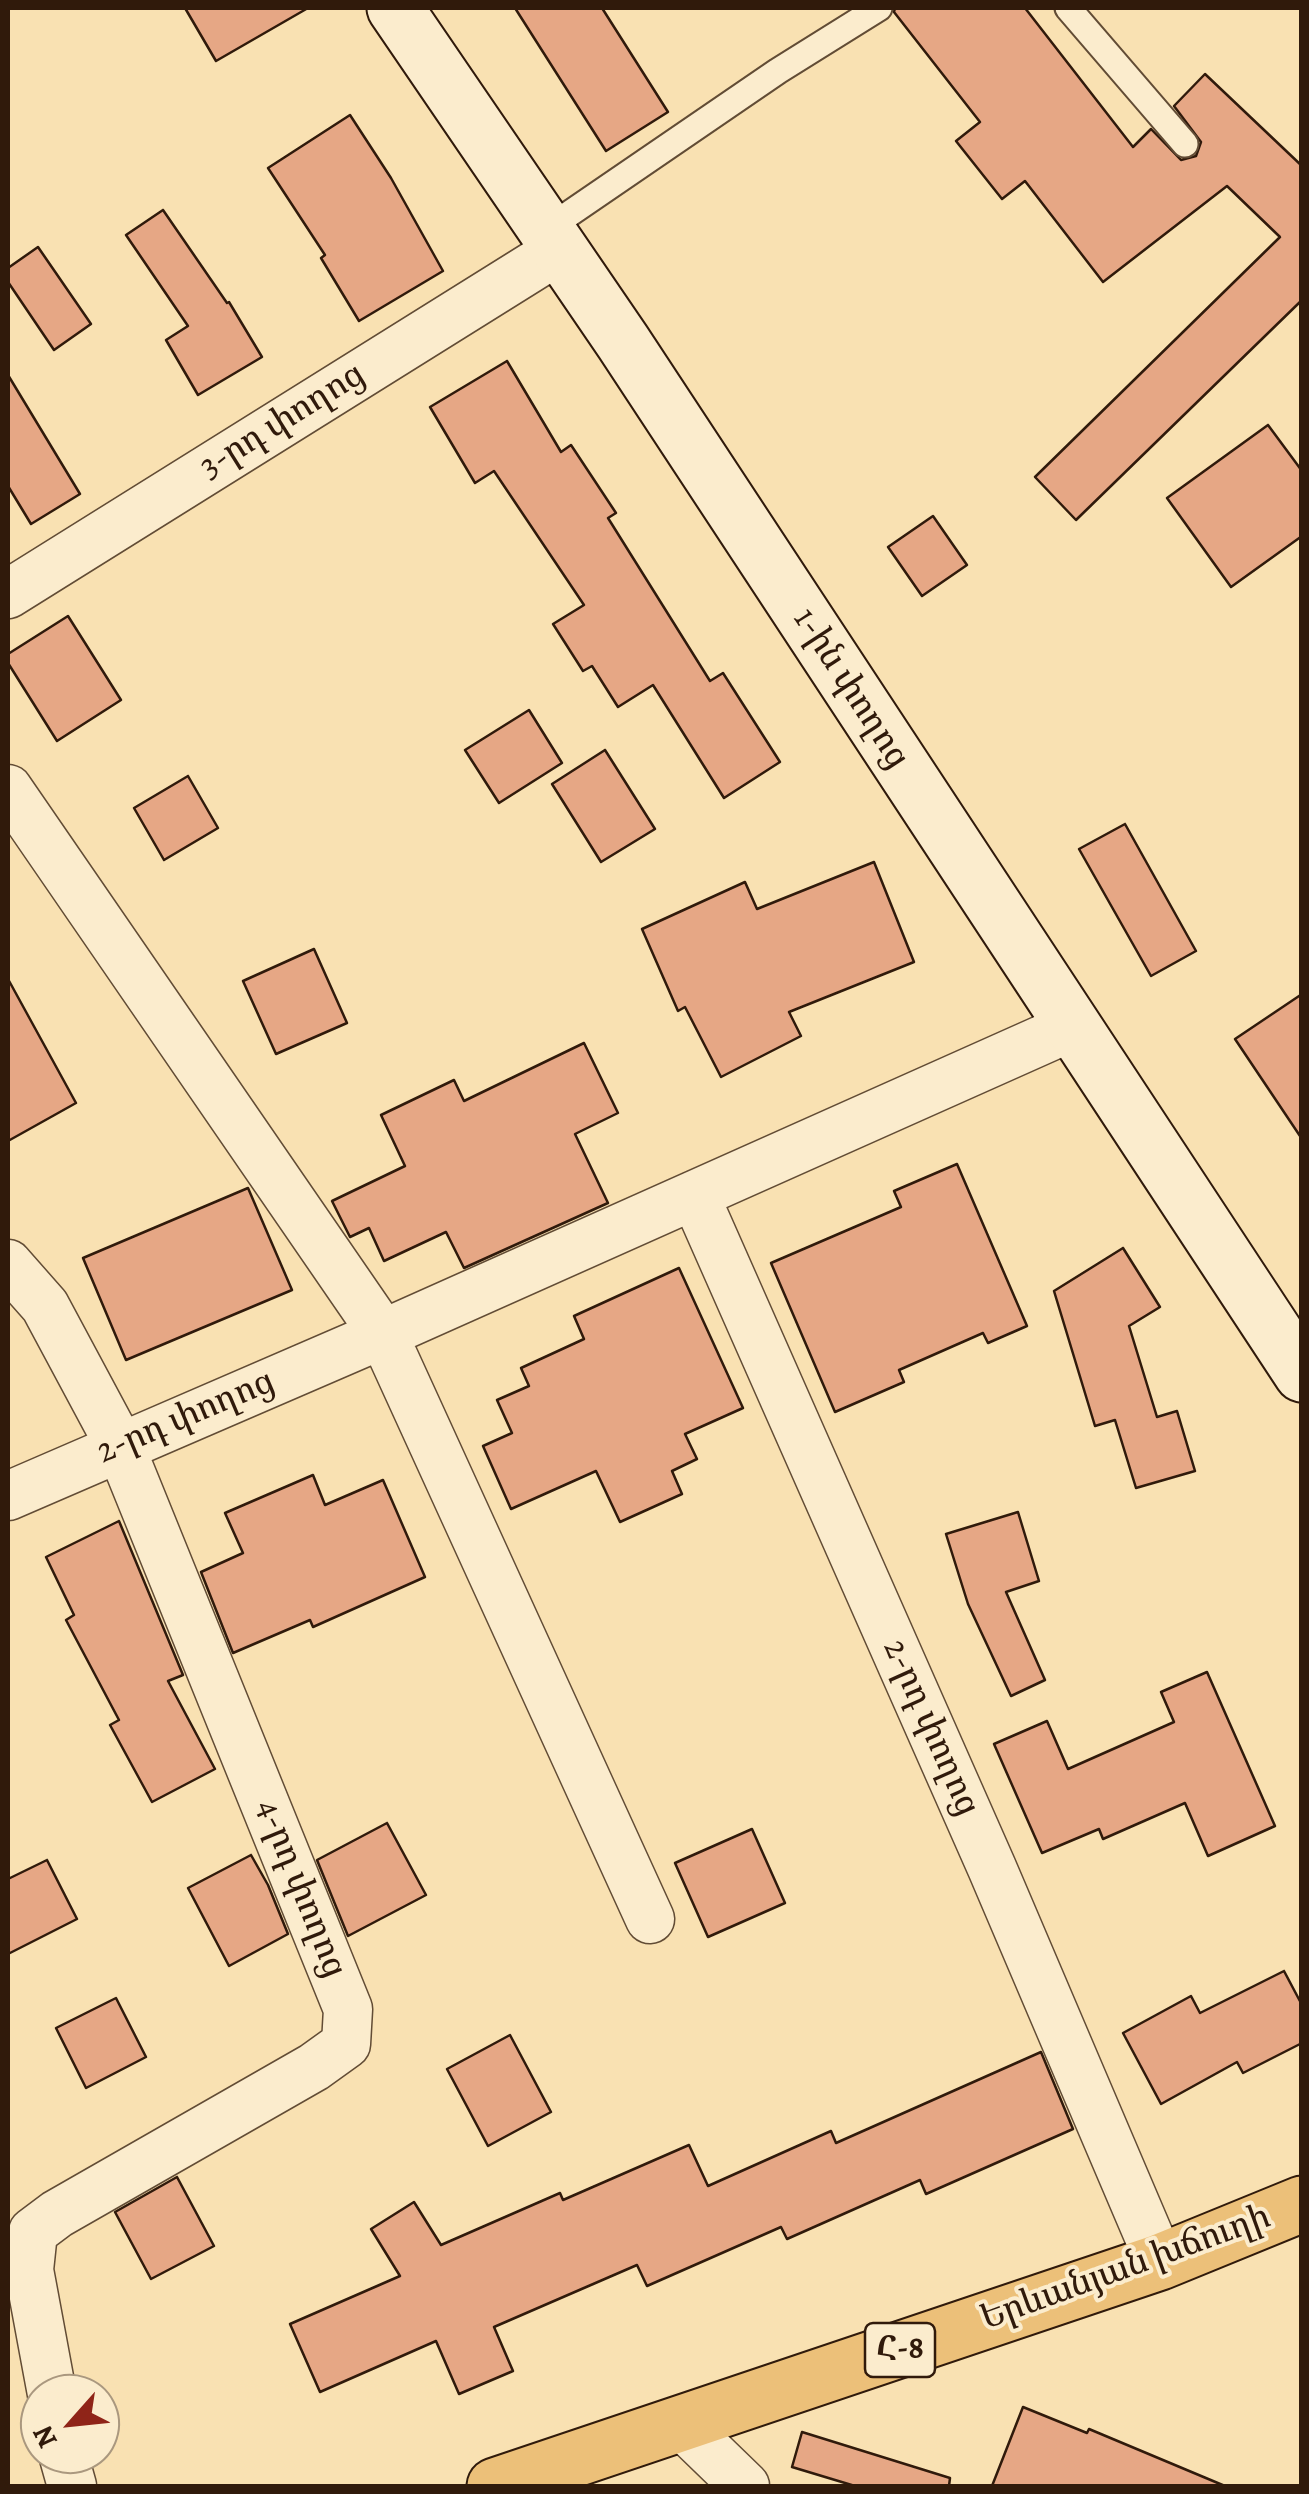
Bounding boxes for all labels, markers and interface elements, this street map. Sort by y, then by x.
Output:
street label: 3-րդ փողոց [193,355,373,489]
street label: 1-ին փողոց [783,601,917,777]
street label: 2-րդ փողոց [91,1362,281,1474]
street label: 2-րդ փողոց [872,1633,988,1823]
street label: 4-րդ փողոց [245,1794,355,1984]
street label: Երևանյան խճուղի [976,2197,1276,2341]
road number: Հ-8 [865,2323,935,2377]
north arrow [20,2374,120,2474]
text: N [23,2419,67,2454]

